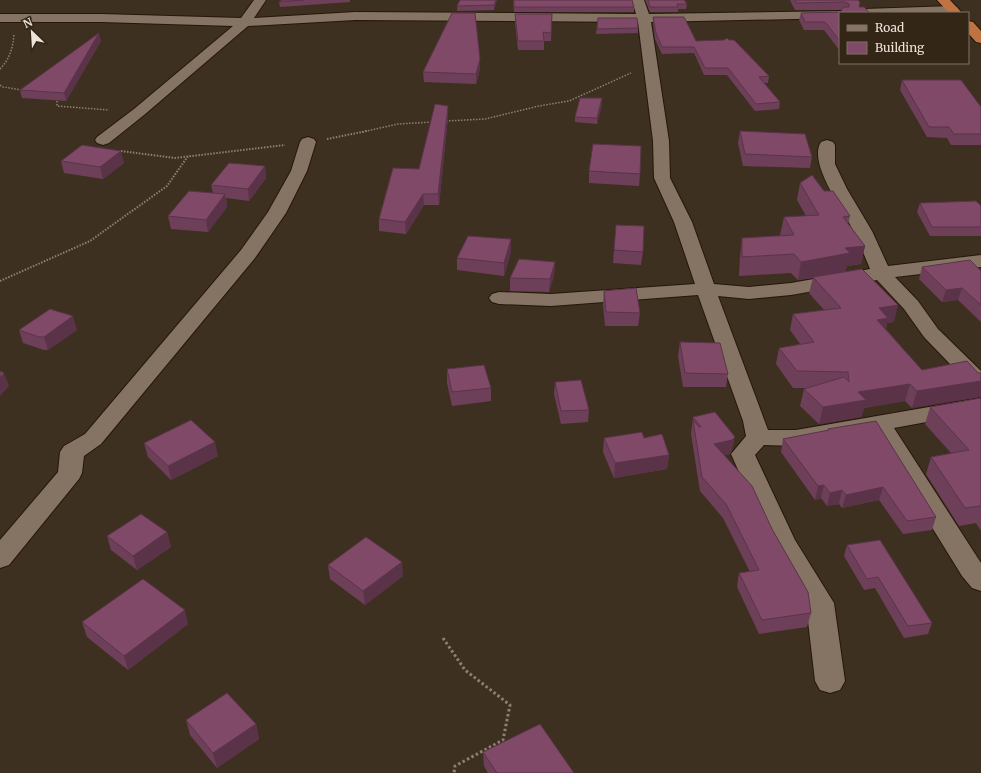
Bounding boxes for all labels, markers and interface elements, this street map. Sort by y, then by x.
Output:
north arrow [12,12,52,52]
legend [839,12,969,64]
text: N [21,15,35,31]
text: Road [875,20,904,35]
text: Building [875,40,925,55]

